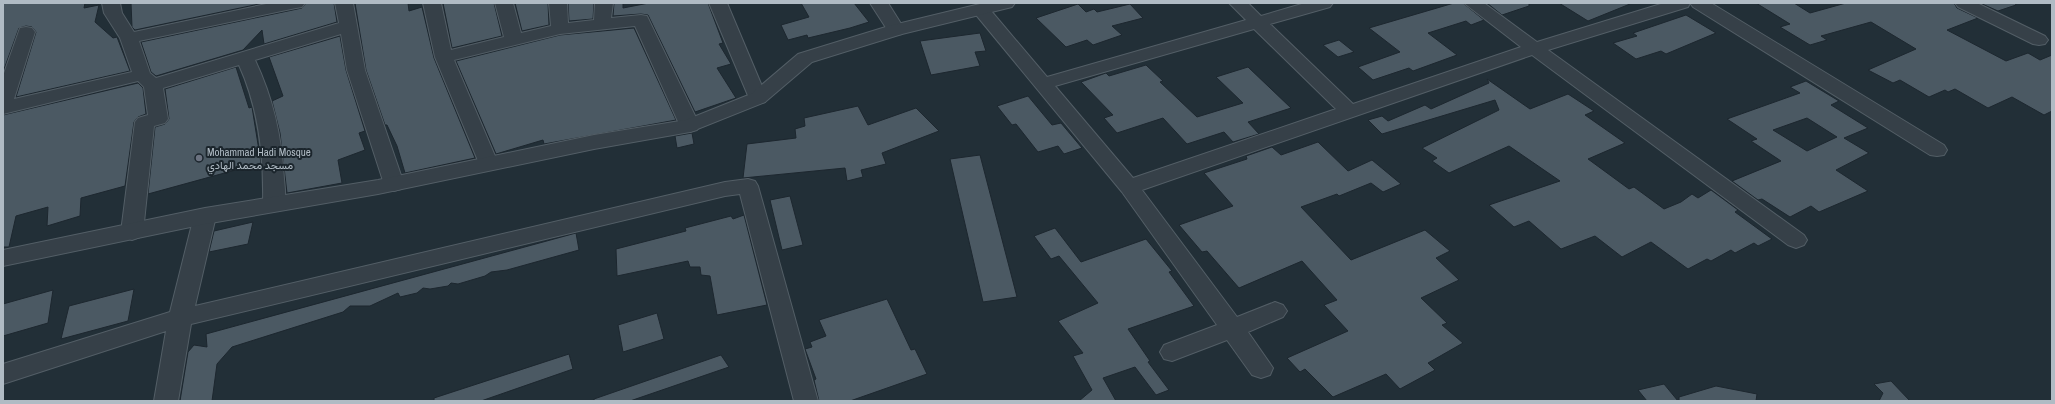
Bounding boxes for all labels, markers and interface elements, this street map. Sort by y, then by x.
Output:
place label: Mohammad Hadi Mosque مسجد محمد الهادي [207,145,311,175]
marker: Mohammad Hadi Mosque مسجد محمد الهادي [194,153,204,163]

